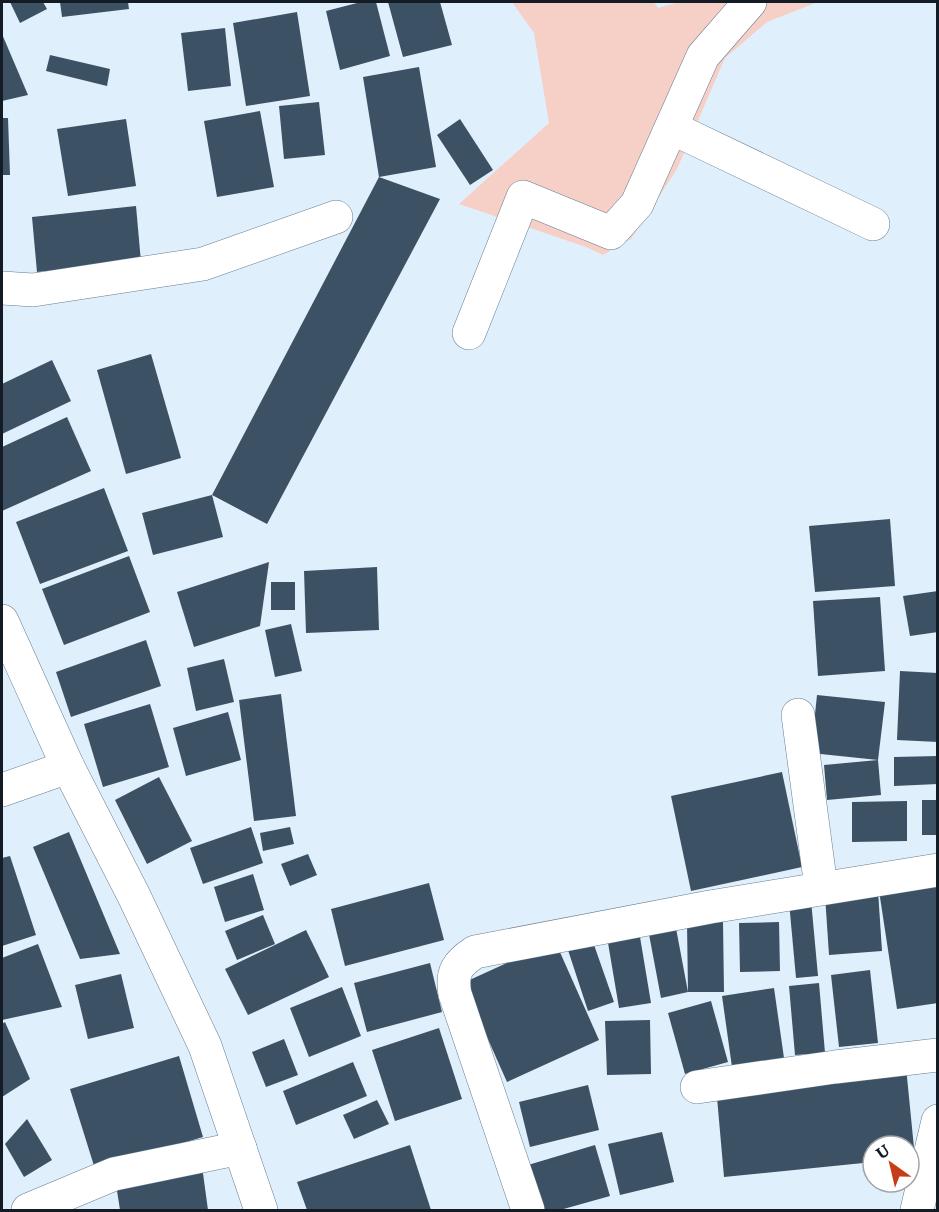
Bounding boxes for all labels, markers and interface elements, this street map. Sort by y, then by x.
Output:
north arrow [861,1134,921,1194]
text: U [870,1137,894,1164]

